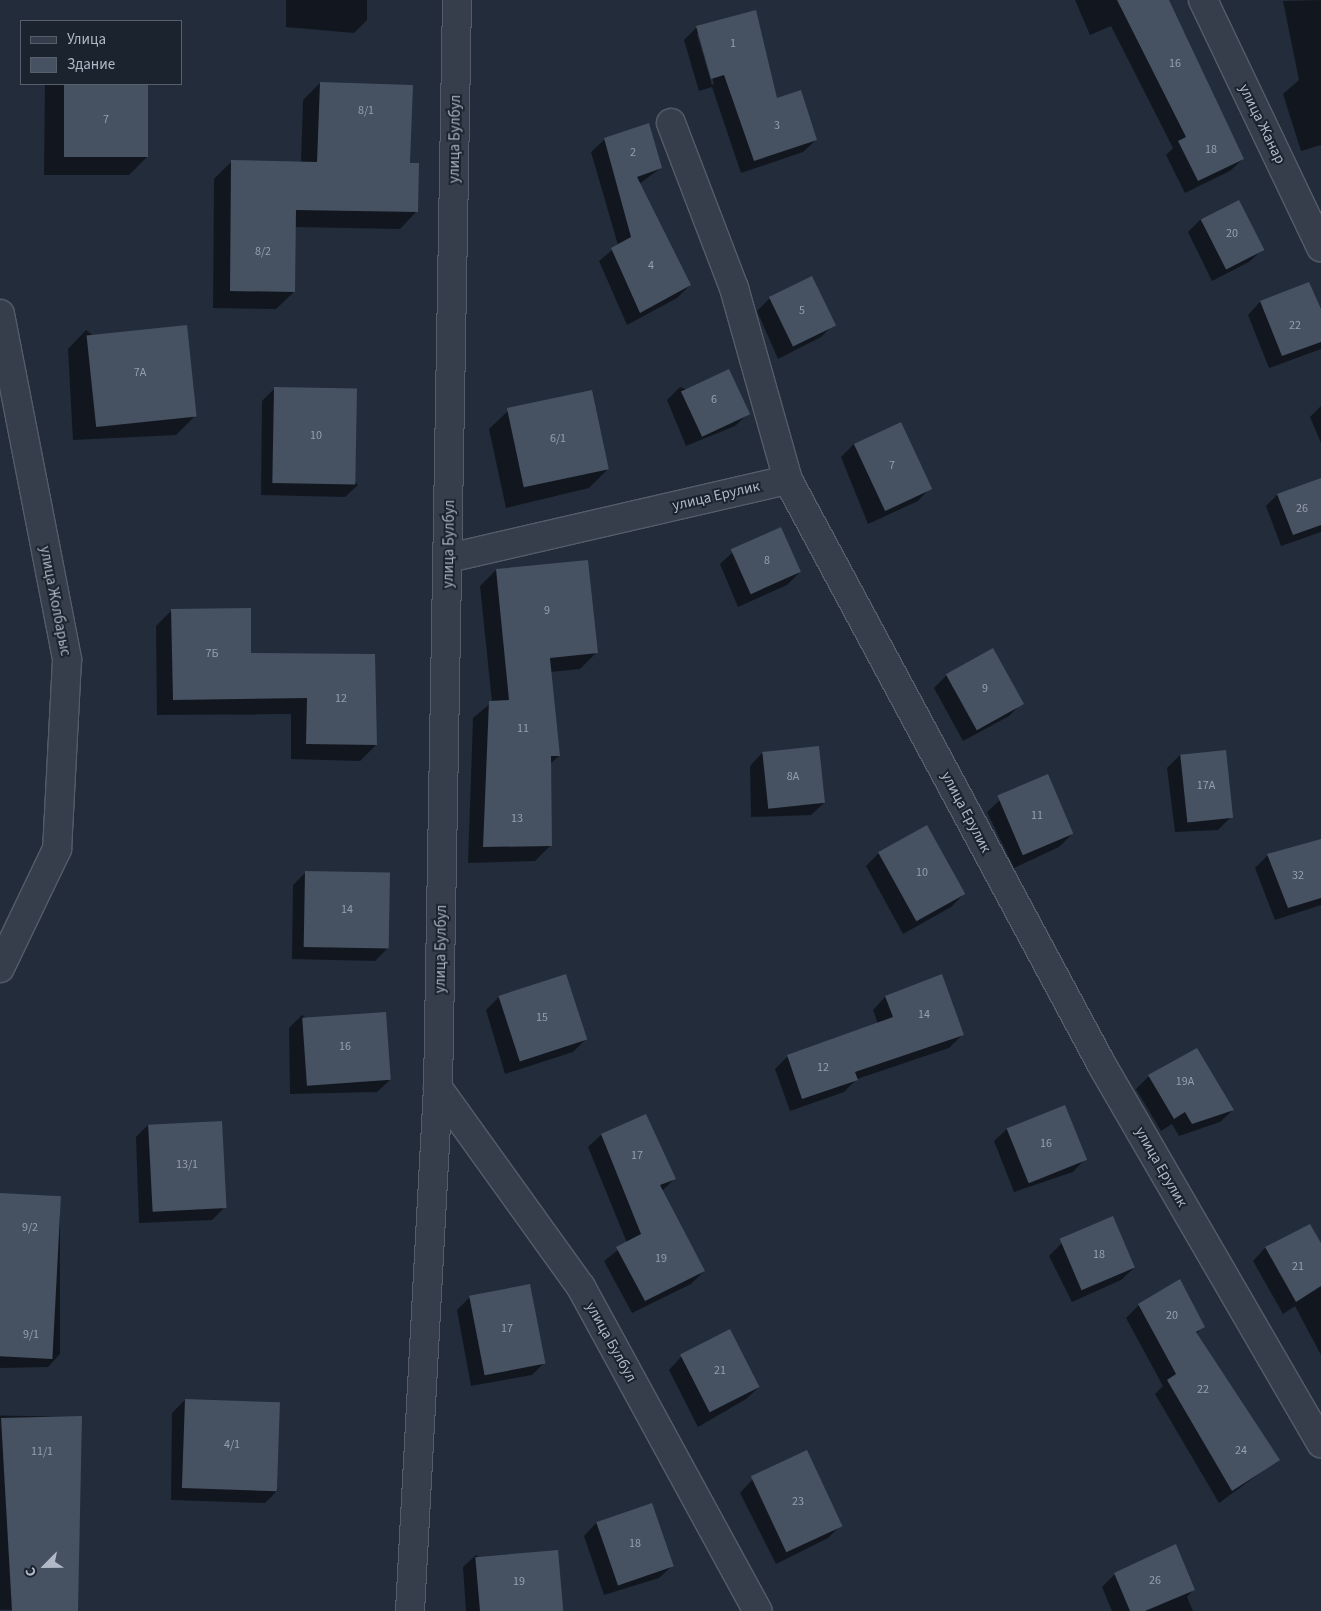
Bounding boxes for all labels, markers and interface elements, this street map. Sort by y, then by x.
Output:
legend [20,20,182,85]
text: Улица [67,29,106,50]
house number: 1 [730,37,736,51]
text: Здание [67,54,115,75]
house number: 16 [1169,57,1181,71]
street label: улица Жанар [1235,81,1289,167]
street label: улица Булбул [445,95,465,183]
house number: 8/1 [358,104,374,118]
house number: 7 [103,113,109,127]
house number: 3 [774,119,780,133]
house number: 18 [1205,143,1217,157]
house number: 2 [630,146,636,160]
house number: 20 [1226,227,1238,241]
house number: 8/2 [255,245,271,259]
house number: 4 [648,259,654,273]
house number: 5 [799,304,805,318]
house number: 22 [1289,319,1301,333]
house number: 7А [134,366,146,380]
house number: 6 [711,393,717,407]
house number: 10 [310,429,322,443]
house number: 6/1 [550,432,566,446]
house number: 7 [889,459,895,473]
street label: улица Ерулик [670,477,762,515]
street label: улица Булбул [439,500,459,588]
house number: 26 [1296,502,1308,516]
street label: улица Жолбарыс [36,545,74,657]
house number: 8 [764,554,770,568]
house number: 9 [544,604,550,618]
house number: 7Б [206,647,218,661]
house number: 9 [982,682,988,696]
house number: 12 [335,692,347,706]
house number: 11 [517,722,529,736]
street label: улица Ерулик [937,768,995,856]
house number: 8А [787,770,799,784]
house number: 17А [1197,779,1215,793]
house number: 11 [1031,809,1043,823]
house number: 13 [511,812,523,826]
house number: 10 [916,866,928,880]
house number: 32 [1292,869,1304,883]
house number: 14 [341,903,353,917]
street label: улица Булбул [431,905,451,993]
house number: 14 [918,1008,930,1022]
house number: 15 [536,1011,548,1025]
house number: 16 [339,1040,351,1054]
house number: 12 [817,1061,829,1075]
house number: 19А [1176,1075,1194,1089]
street label: улица Ерулик [1131,1124,1191,1210]
house number: 16 [1040,1137,1052,1151]
house number: 17 [631,1149,643,1163]
house number: 13/1 [176,1158,198,1172]
house number: 9/2 [22,1221,38,1235]
house number: 18 [1093,1248,1105,1262]
house number: 19 [655,1252,667,1266]
house number: 21 [1292,1260,1304,1274]
street label: улица Булбул [582,1299,640,1385]
house number: 20 [1166,1309,1178,1323]
house number: 17 [501,1322,513,1336]
house number: 9/1 [23,1328,39,1342]
house number: 21 [714,1364,726,1378]
house number: 22 [1197,1383,1209,1397]
house number: 4/1 [224,1438,240,1452]
house number: 24 [1235,1444,1247,1458]
house number: 11/1 [31,1445,53,1459]
house number: 23 [792,1495,804,1509]
house number: 18 [629,1537,641,1551]
north arrow [20,1541,70,1591]
text: С [20,1564,42,1580]
house number: 26 [1149,1574,1161,1588]
house number: 19 [513,1575,525,1589]

